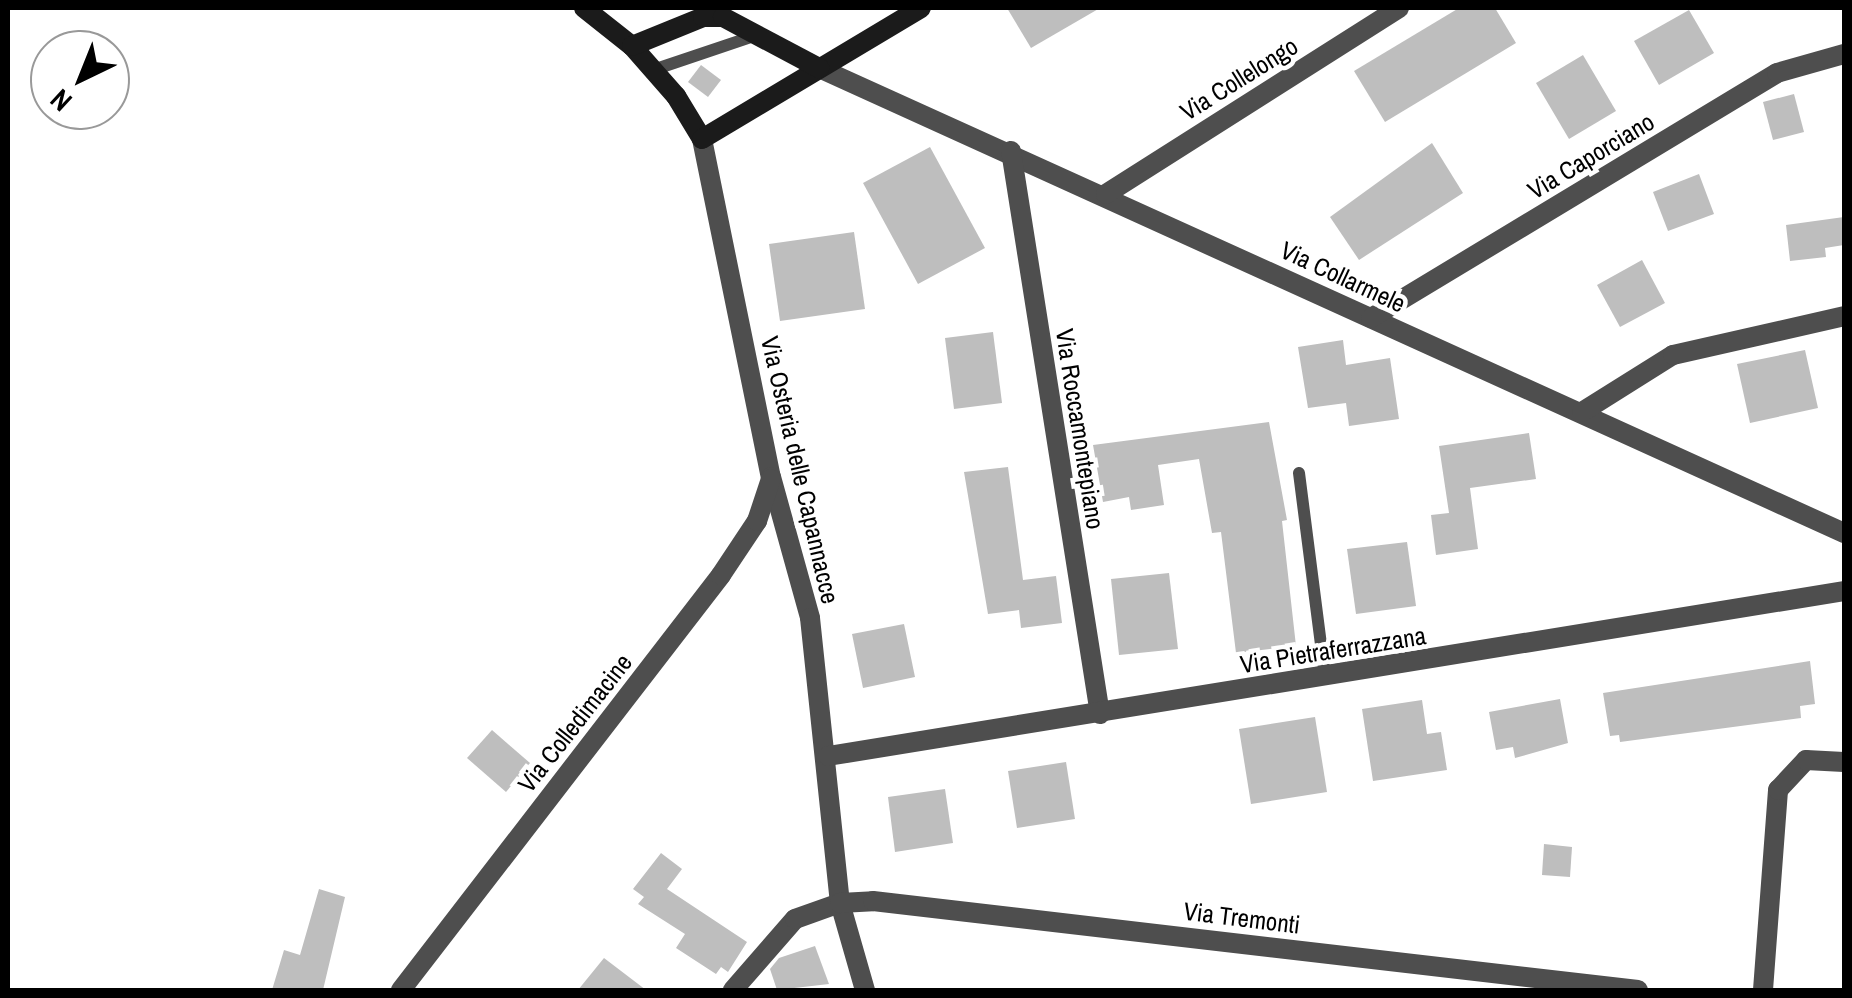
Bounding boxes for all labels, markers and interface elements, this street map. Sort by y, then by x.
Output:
north arrow [30,30,130,130]
street label: Via Collelongo [1175,31,1303,127]
text: N [42,81,80,120]
street label: Via Caporciano [1522,107,1660,205]
street label: Via Collarmele [1276,235,1410,319]
street label: Via Roccamontepiano [1049,327,1111,531]
street label: Via Osteria delle Capannacce [755,334,845,606]
street label: Via Pietraferrazzana [1238,621,1428,679]
street label: Via Colledimacine [512,648,638,798]
street label: Via Tremonti [1182,896,1302,940]

